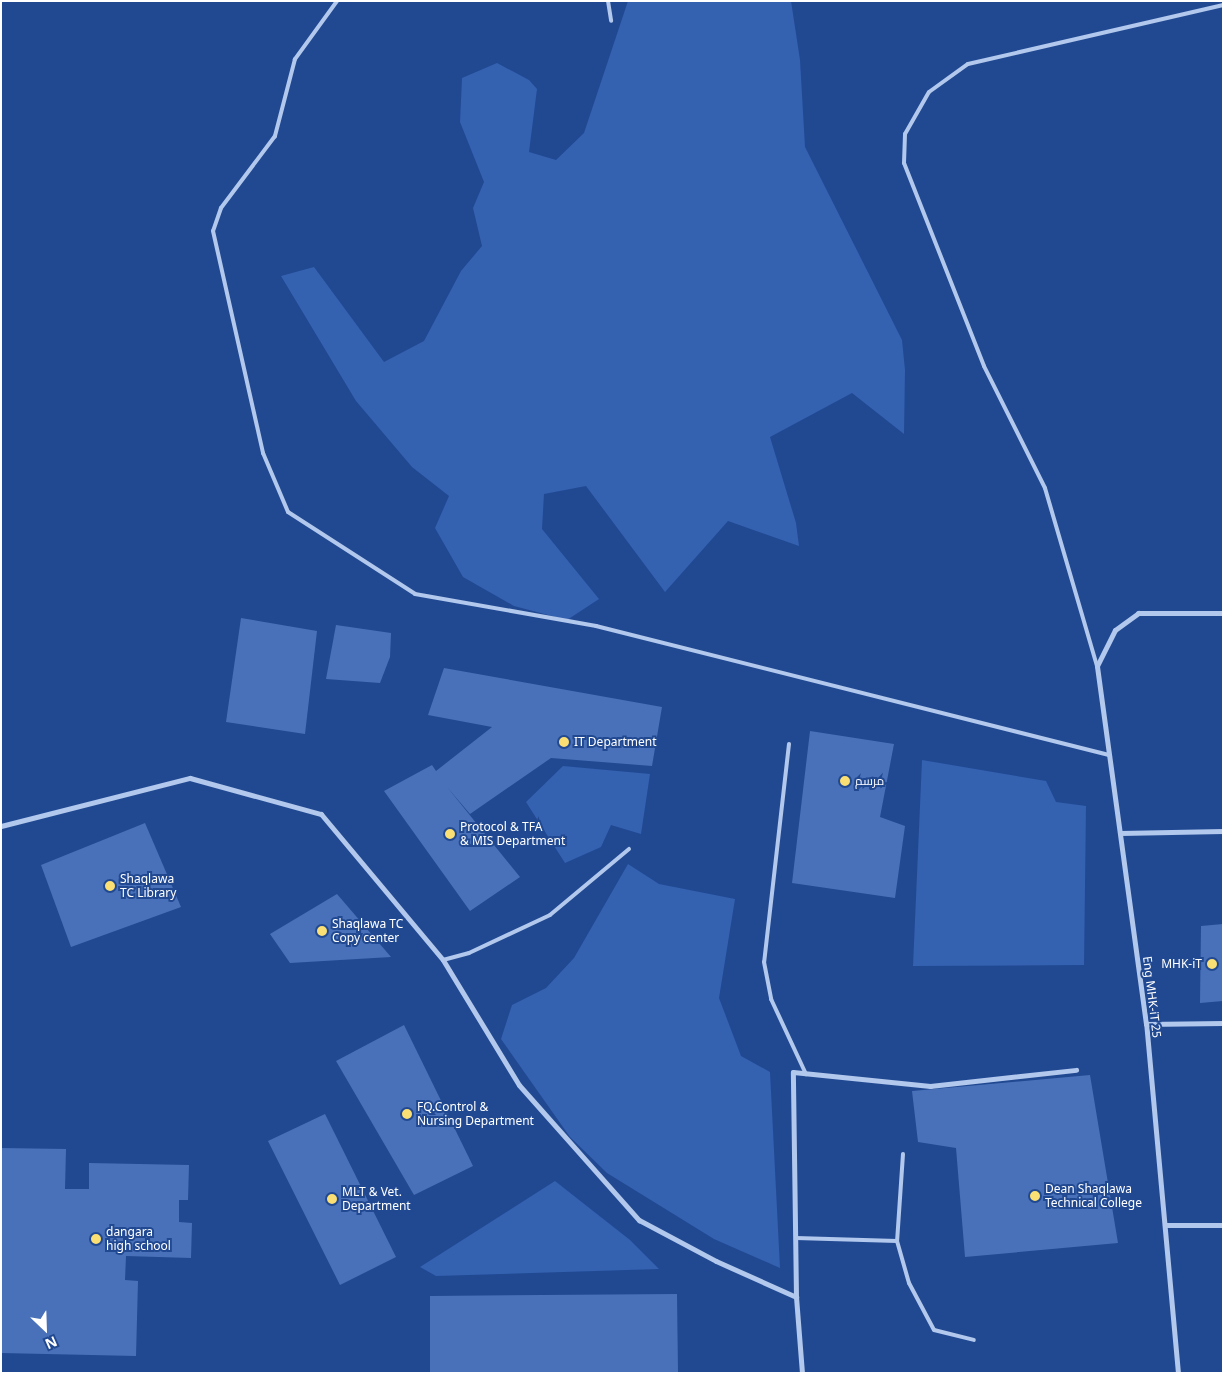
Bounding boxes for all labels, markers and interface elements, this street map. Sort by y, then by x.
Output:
place label: IT Department [574,735,657,749]
marker: IT Department [558,736,570,748]
place label: مرسم [855,774,884,788]
marker: مرسم [839,775,851,787]
place label: Protocol & TFA & MIS Department [460,820,565,848]
marker: Protocol & TFA & MIS Department [444,828,456,840]
place label: Shaqlawa TC Library [120,872,176,900]
marker: Shaqlawa TC Library [104,880,116,892]
place label: Shaqlawa TC Copy center [332,917,403,945]
marker: Shaqlawa TC Copy center [316,925,328,937]
street label: Eng MHK-iT 25 [1140,955,1164,1039]
place label: MHK-iT [1161,957,1202,971]
marker: MHK-iT [1206,958,1218,970]
place label: FQ.Control & Nursing Department [417,1100,534,1128]
marker: FQ.Control & Nursing Department [401,1108,413,1120]
place label: Dean Shaqlawa Technical College [1045,1182,1142,1210]
place label: MLT & Vet. Department [342,1185,411,1213]
marker: Dean Shaqlawa Technical College [1029,1190,1041,1202]
marker: MLT & Vet. Department [326,1193,338,1205]
place label: dangara high school [106,1225,171,1253]
marker: dangara high school [90,1233,102,1245]
north arrow [20,1304,70,1354]
text: N [42,1332,60,1354]

